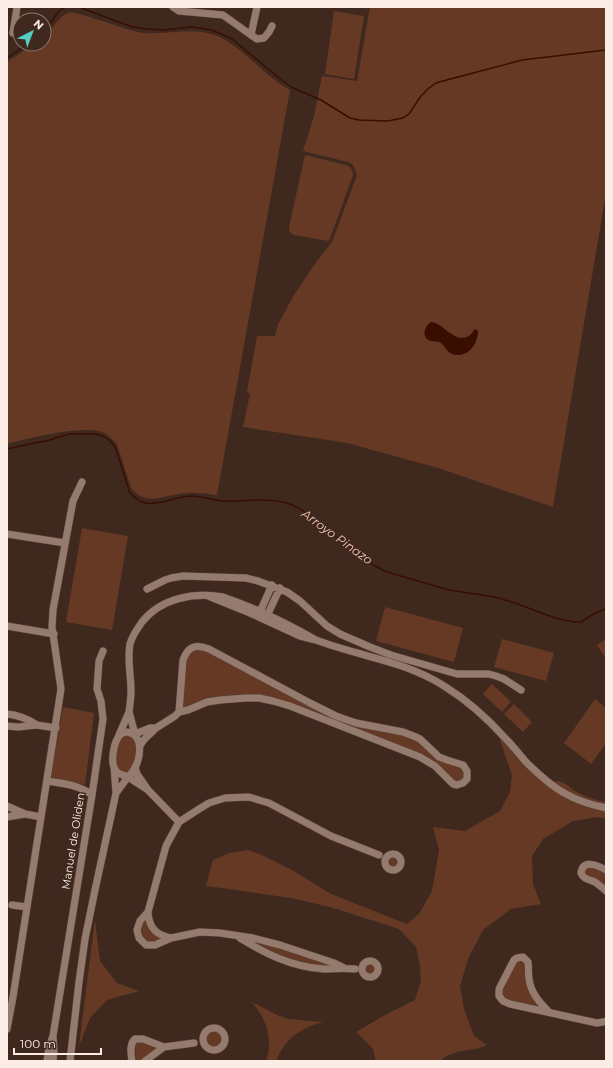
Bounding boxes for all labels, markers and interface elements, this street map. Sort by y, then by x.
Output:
north arrow [12,12,52,52]
text: N [31,16,47,33]
water label: Arroyo Pinazo [298,505,376,568]
street label: Manuel de Oliden [58,792,88,890]
scale bar [14,1030,101,1056]
text: 100 m [20,1036,56,1051]

